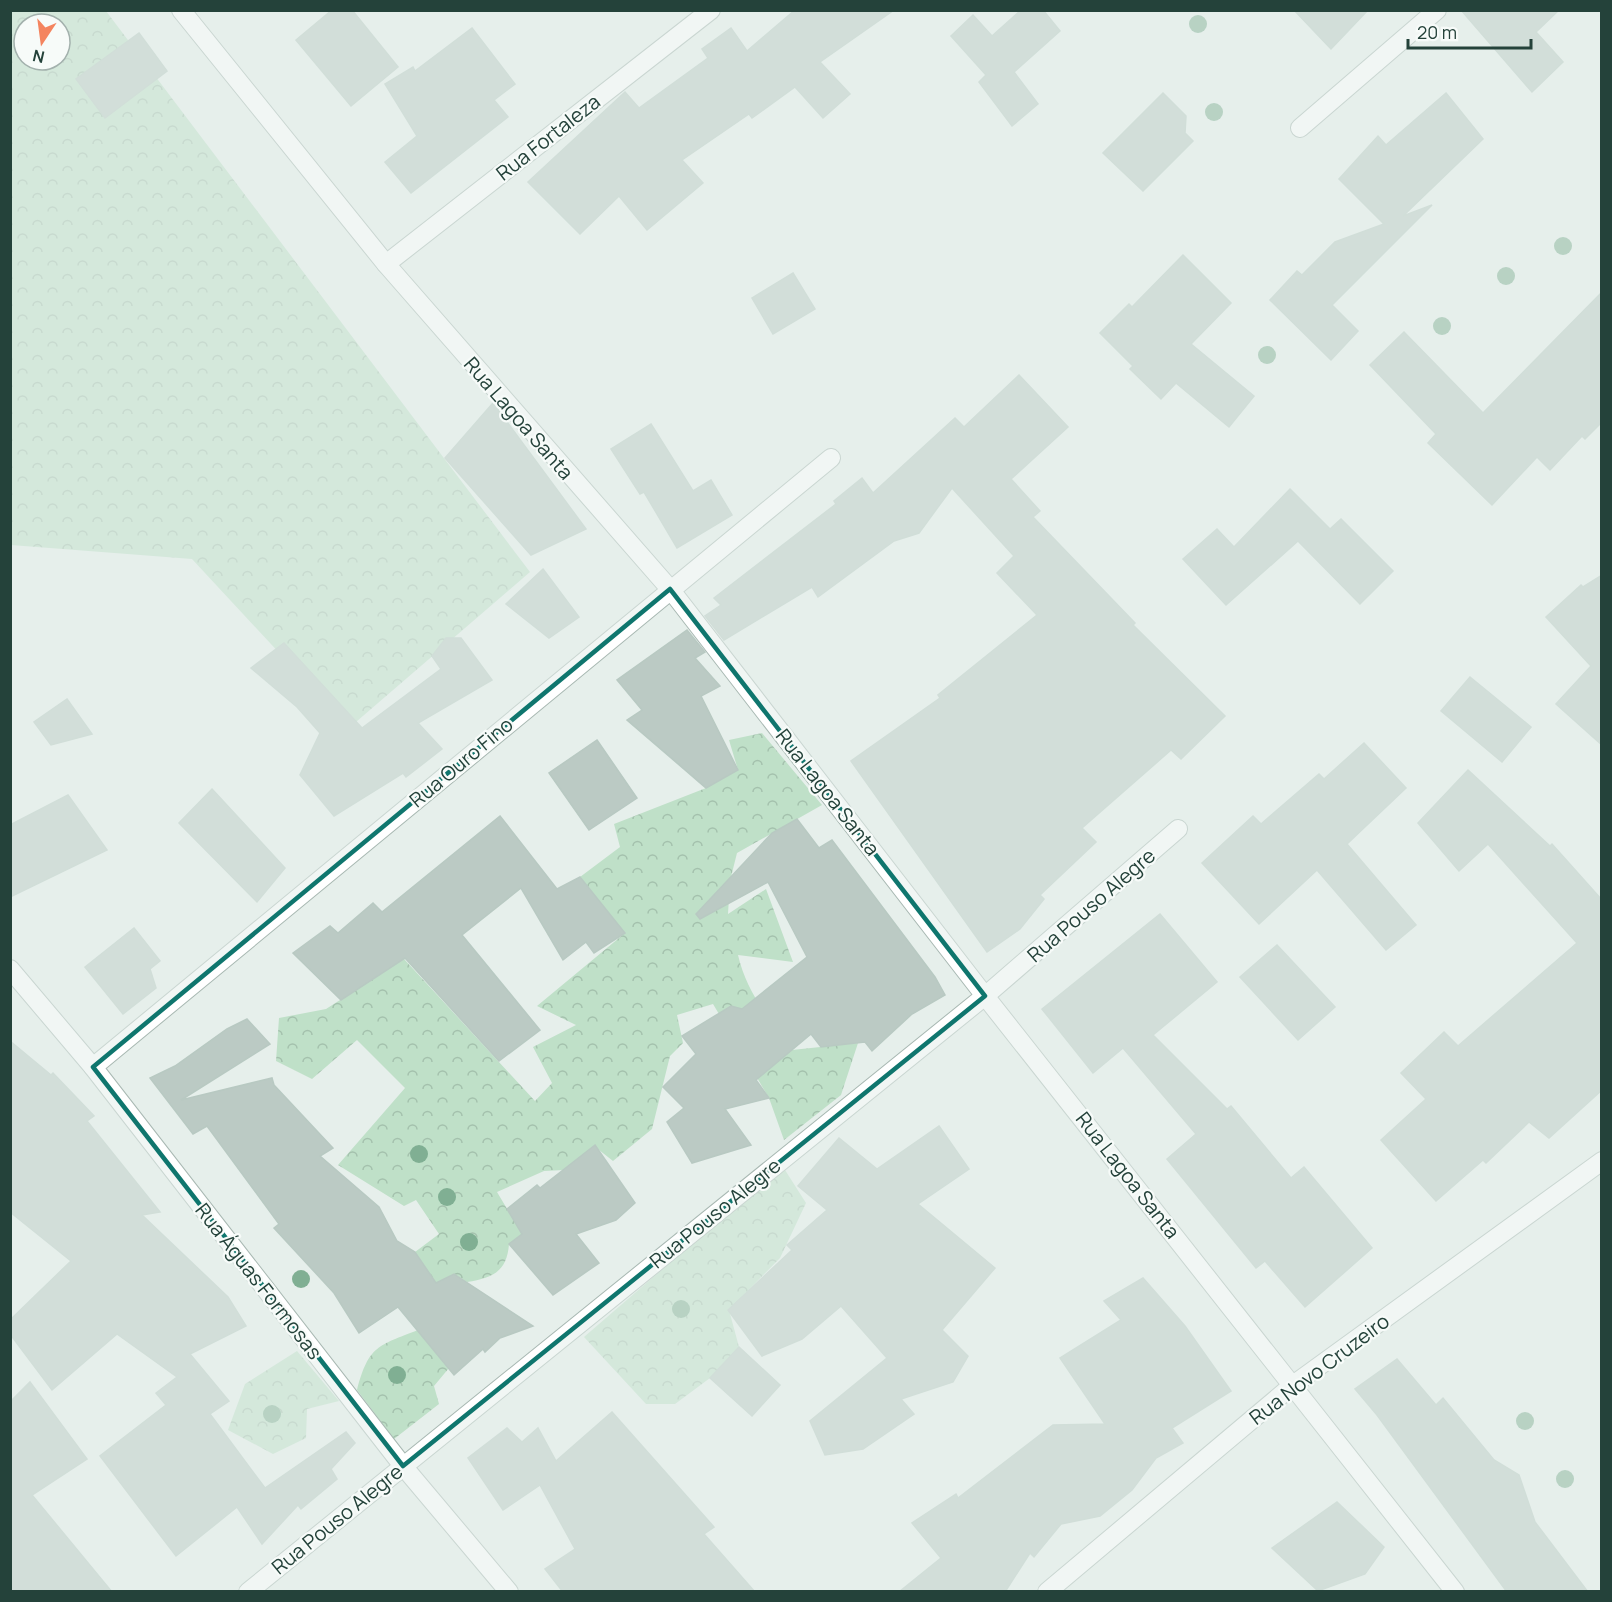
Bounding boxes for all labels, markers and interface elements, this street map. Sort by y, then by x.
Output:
north arrow [12,12,72,72]
scale bar [1408,12,1531,50]
text: 20 m [1417,20,1457,44]
text: N [31,45,47,69]
street label: Rua Fortaleza [490,88,606,186]
street label: Rua Lagoa Santa [458,351,580,485]
street label: Rua Ouro Fino [404,711,519,813]
street label: Rua Lagoa Santa [770,723,886,861]
street label: Rua Pouso Alegre [1021,842,1161,968]
street label: Rua Lagoa Santa [1070,1106,1186,1244]
street label: Rua Pouso Alegre [644,1152,786,1274]
street label: Rua Águas Formosas [190,1197,328,1365]
street label: Rua Novo Cruzeiro [1244,1307,1395,1431]
street label: Rua Pouso Alegre [266,1458,408,1580]

